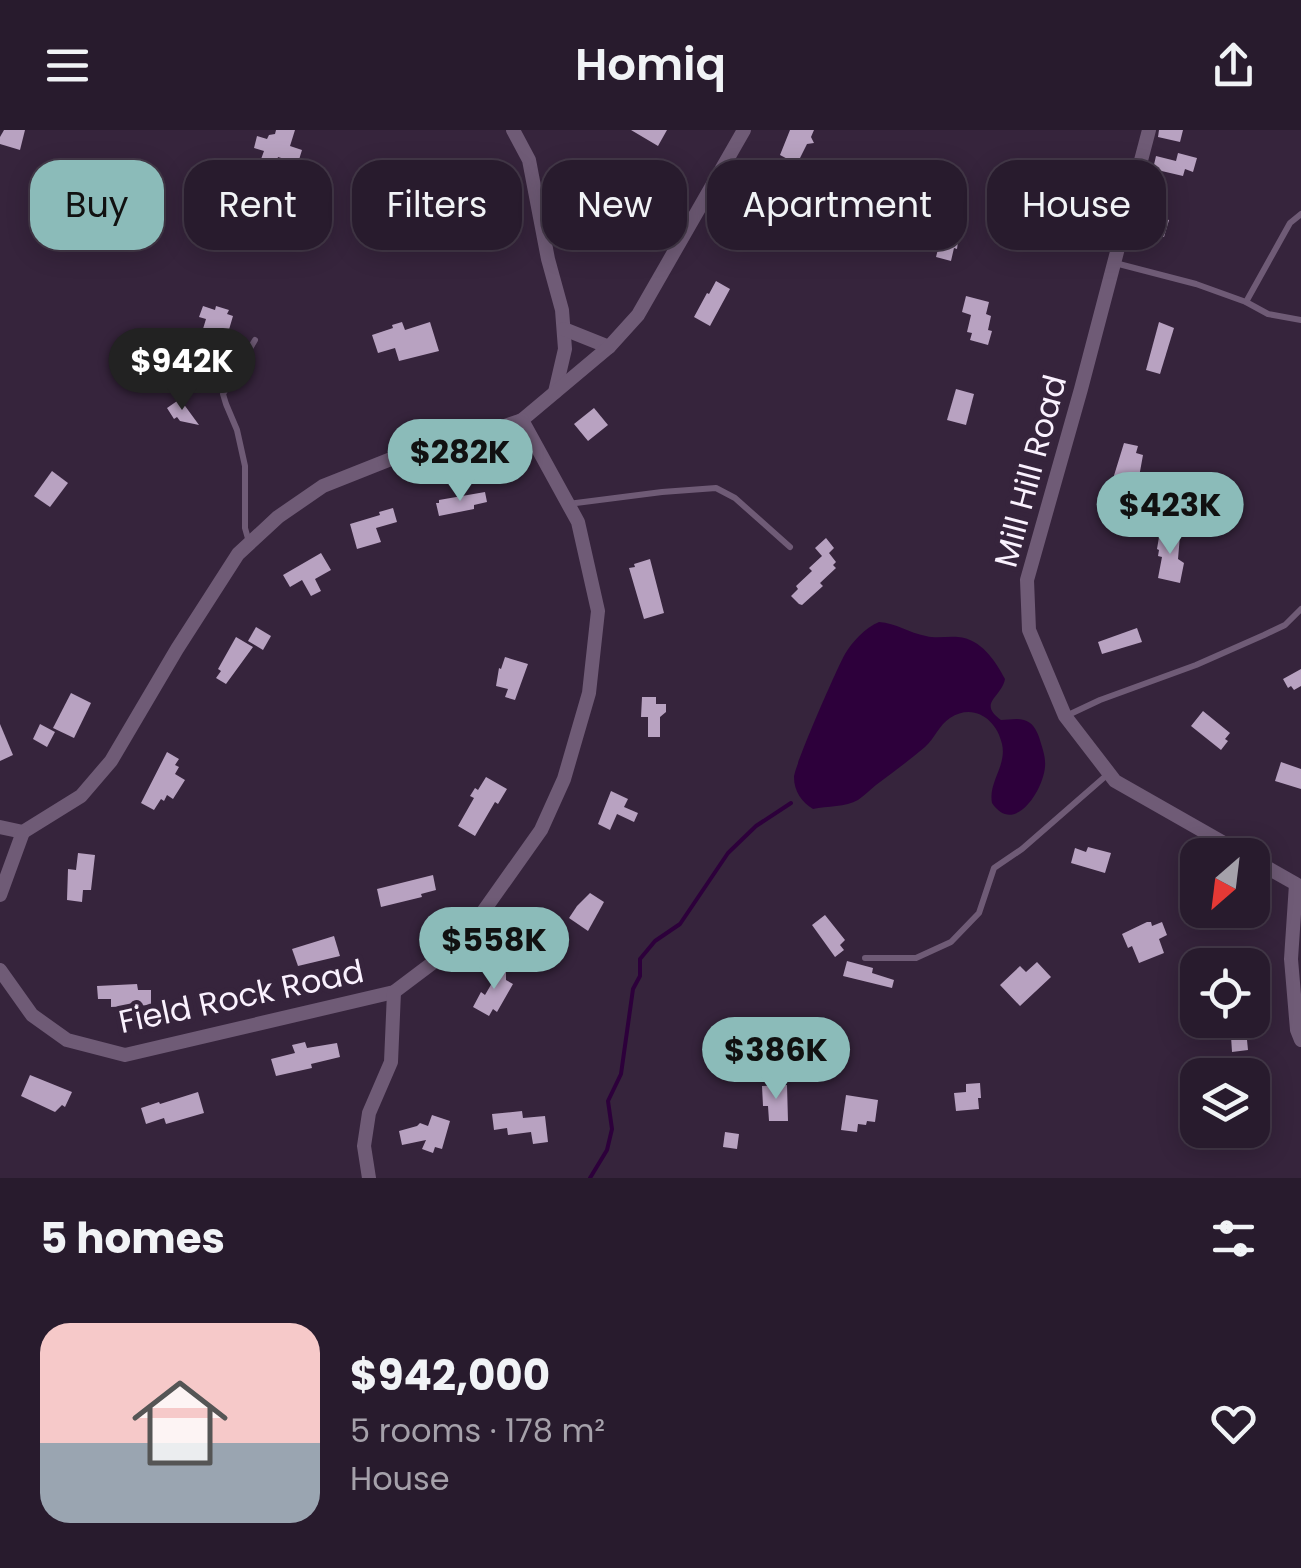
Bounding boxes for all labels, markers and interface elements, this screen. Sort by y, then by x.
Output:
text: Homiq [575,33,726,96]
icon: menu [40,38,95,93]
icon: share [1206,38,1261,93]
chip: Buy [30,160,164,250]
chip: Rent [184,160,332,250]
chip: Filters [352,160,522,250]
chip: New [542,160,687,250]
chip: Apartment [707,160,967,250]
chip: House [987,160,1166,250]
pin: $942K [112,328,252,413]
text: $942K [131,338,233,383]
street label: Mill Hill Road [983,370,1077,572]
pin: $282K [390,419,530,504]
text: $282K [410,429,510,474]
pin: $423K [1100,472,1240,557]
text: $423K [1119,482,1221,527]
north arrow [1180,838,1270,928]
map controls [1180,838,1270,1148]
pin: $558K [424,907,564,992]
text: $558K [441,917,547,962]
street label: Field Rock Road [114,948,368,1044]
button: locate [1180,948,1270,1038]
pin: $386K [706,1017,846,1102]
text: $386K [724,1027,828,1072]
button: layers [1180,1058,1270,1148]
text: 5 homes [40,1209,225,1268]
icon: filters [1206,1211,1261,1266]
text: $942,000 [350,1346,550,1405]
icon: home [120,1363,240,1483]
icon: heart [1206,1396,1261,1451]
text: 5 rooms · 178 m² [350,1408,605,1453]
text: House [350,1456,450,1501]

